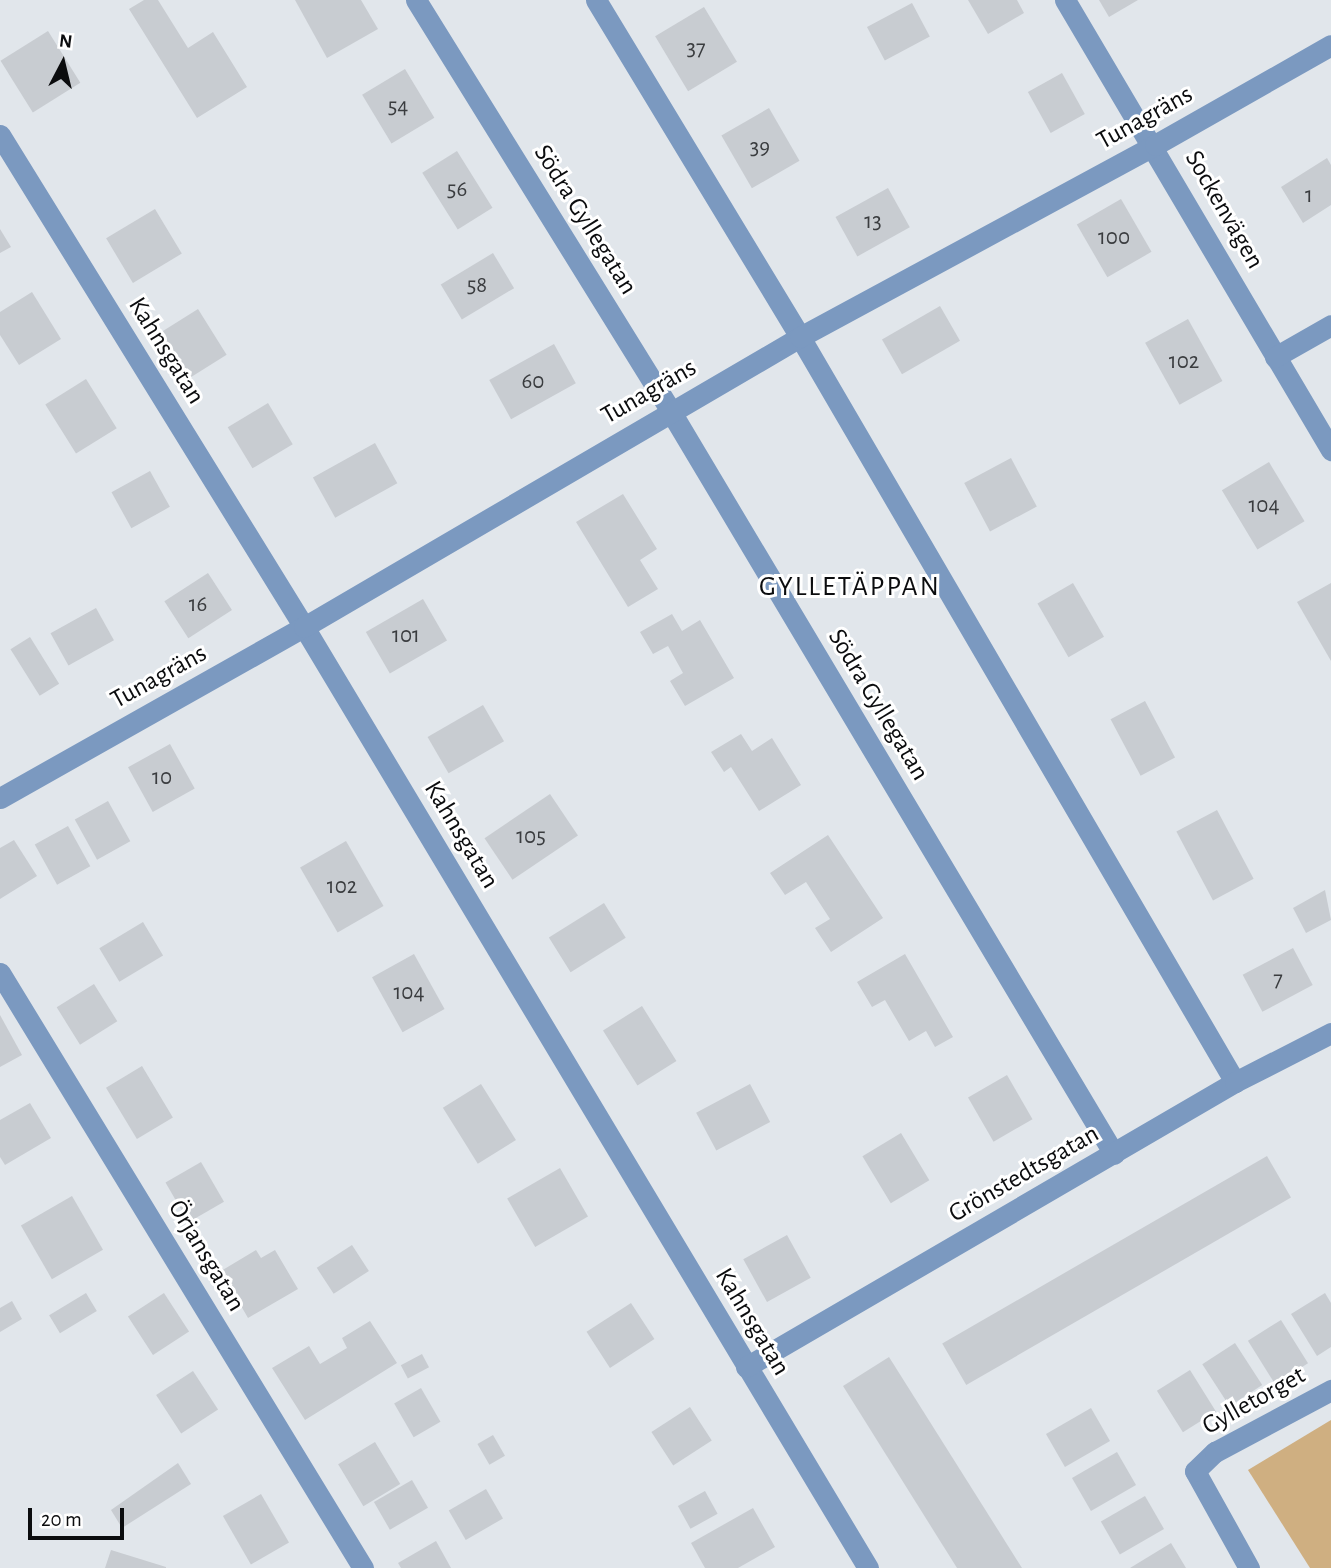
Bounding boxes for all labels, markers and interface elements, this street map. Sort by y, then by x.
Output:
north arrow [28,28,98,98]
text: N [58,31,73,52]
house number: 37 [686,35,706,63]
street label: Tunagräns [1092,79,1198,157]
house number: 54 [388,93,408,121]
house number: 39 [750,134,770,162]
street label: Södra Gyllegatan [526,139,644,301]
street label: Sockenvägen [1178,145,1270,275]
house number: 56 [447,176,467,204]
house number: 1 [1305,182,1313,210]
house number: 13 [864,208,882,236]
house number: 100 [1098,224,1130,252]
house number: 58 [467,272,487,300]
street label: Kahnsgatan [121,292,211,410]
house number: 102 [1169,348,1199,376]
street label: Tunagräns [596,352,702,432]
house number: 60 [522,368,544,396]
house number: 104 [1248,492,1280,520]
district label: GYLLETÄPPAN [760,570,940,604]
house number: 16 [189,591,207,619]
house number: 101 [392,622,420,650]
street label: Södra Gyllegatan [821,624,935,786]
street label: Tunagräns [106,638,212,716]
house number: 10 [152,764,172,792]
street label: Kahnsgatan [417,776,505,894]
house number: 105 [516,823,546,851]
house number: 102 [327,873,357,901]
house number: 7 [1273,966,1283,994]
house number: 104 [393,979,425,1007]
street label: Grönstedtsgatan [943,1118,1105,1230]
street label: Örjansgatan [161,1195,251,1317]
street label: Kahnsgatan [708,1263,796,1381]
street label: Gylletorget [1197,1360,1311,1442]
scale bar [32,1494,128,1538]
text: 20 m [41,1509,82,1530]

